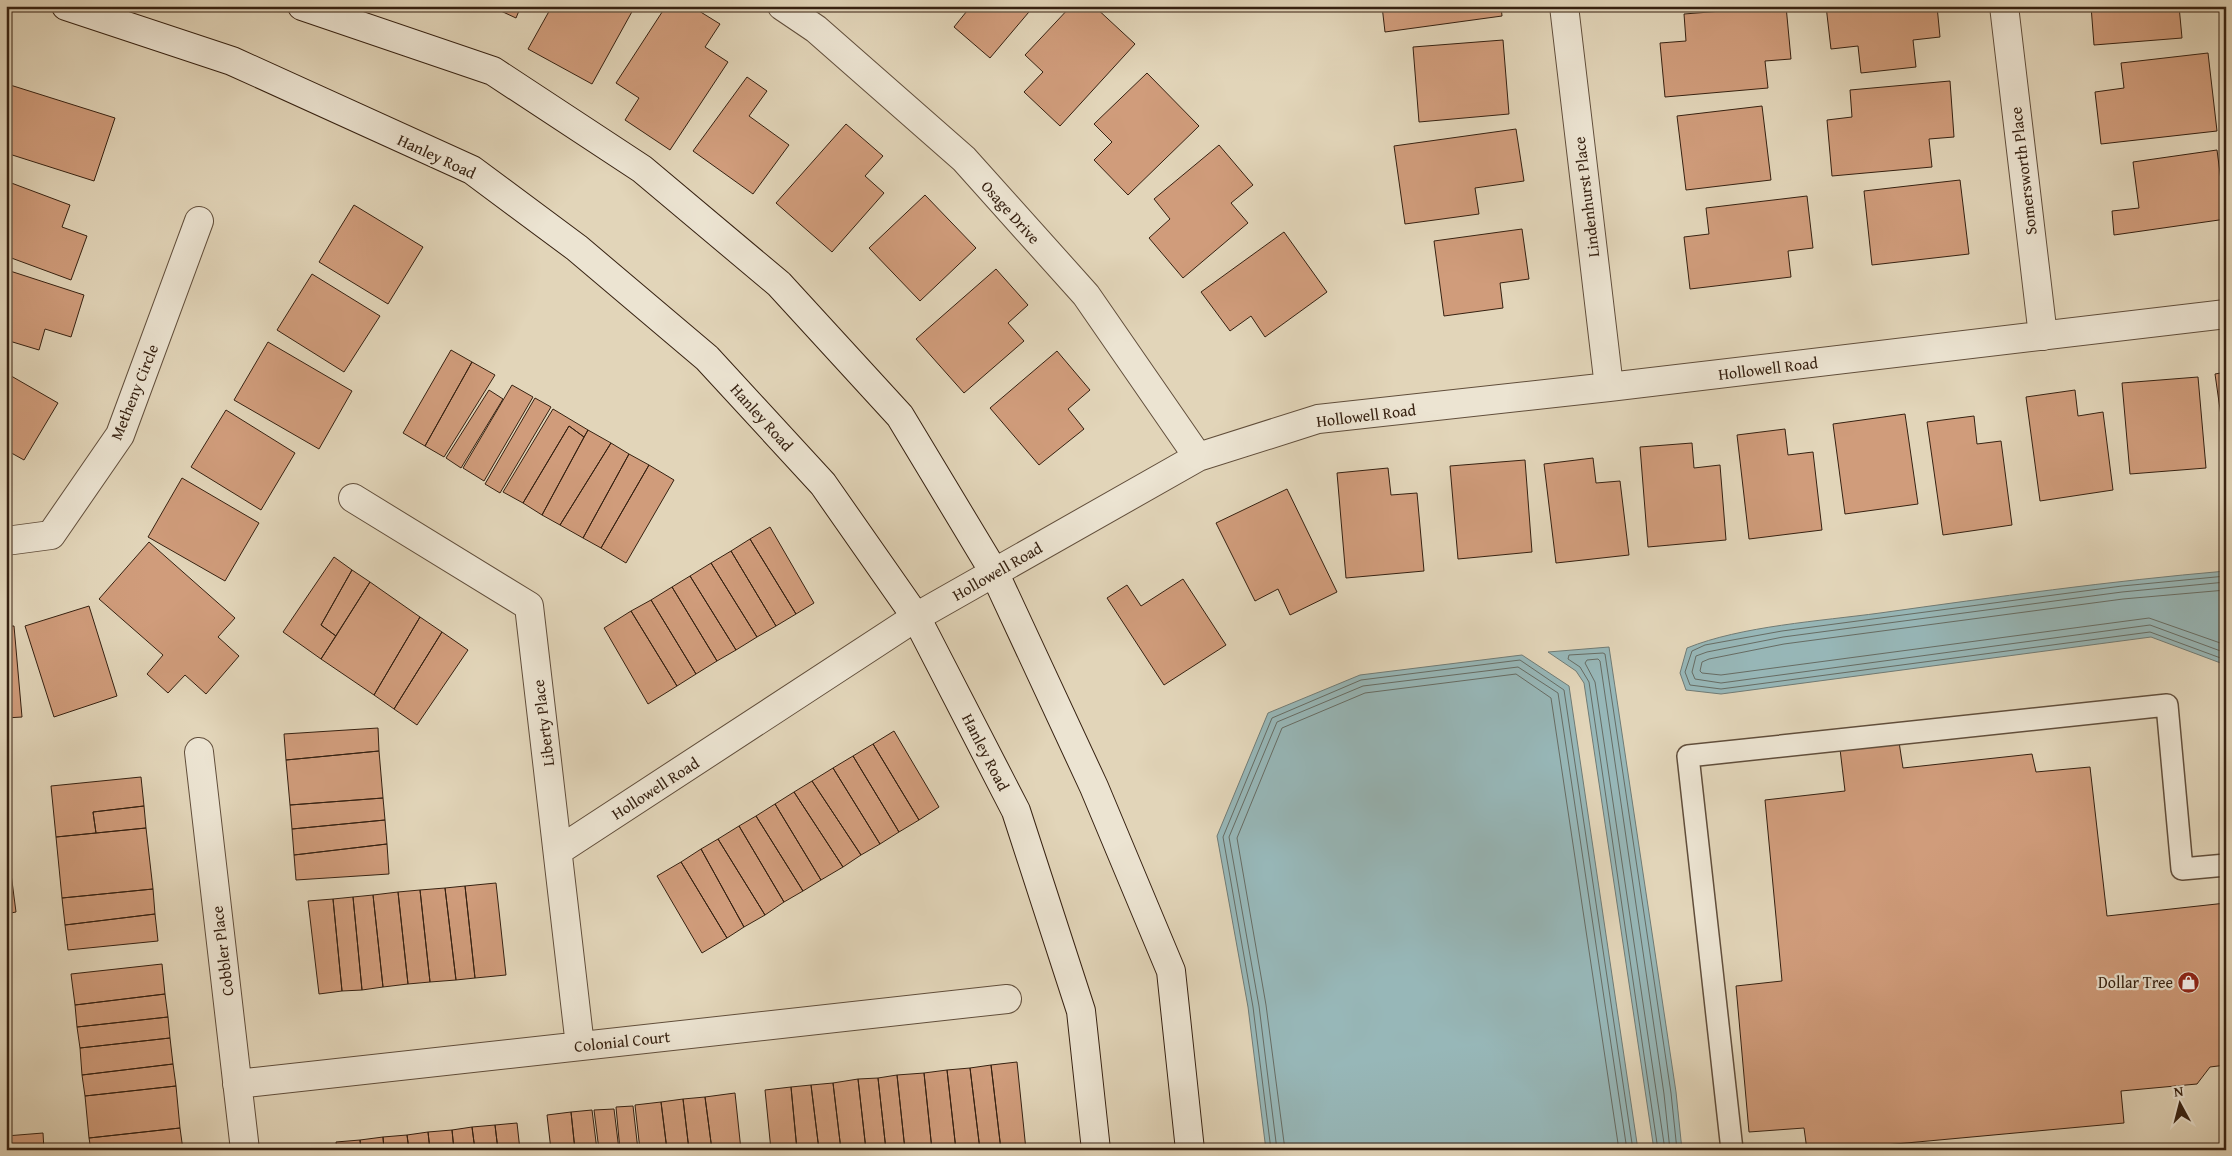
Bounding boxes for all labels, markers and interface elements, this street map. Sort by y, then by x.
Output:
street label: Somersworth Place [2003,106,2043,236]
street label: Hanley Road [394,127,481,185]
street label: Lindenhurst Place [1567,135,1605,259]
street label: Osage Drive [976,175,1046,249]
street label: Metheny Circle [104,340,164,444]
street label: Hollowell Road [1717,350,1820,386]
street label: Hanley Road [725,378,799,457]
street label: Hollowell Road [1315,397,1418,433]
street label: Hollowell Road [948,535,1047,606]
street label: Liberty Place [526,678,560,768]
street label: Hanley Road [956,709,1016,795]
street label: Hollowell Road [606,750,704,825]
street label: Cobbler Place [205,904,239,998]
place label: Dollar Tree [2098,970,2173,994]
shop icon: Dollar Tree [2177,970,2201,994]
street label: Colonial Court [573,1024,672,1058]
north arrow [2154,1078,2204,1128]
text: N [2173,1081,2185,1102]

